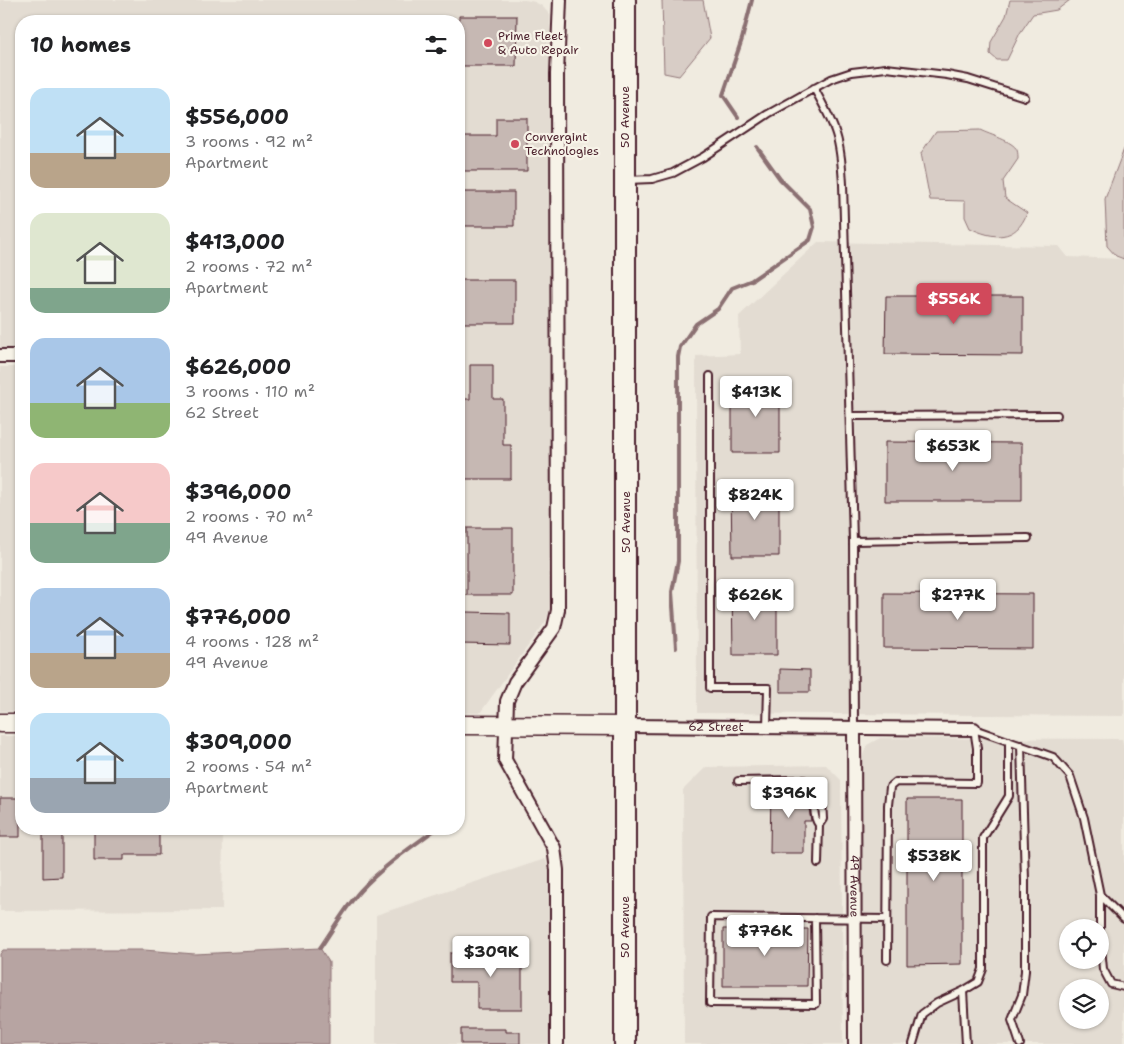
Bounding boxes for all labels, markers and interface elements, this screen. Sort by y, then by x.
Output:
place label: Prime Fleet & Auto Repair [498,28,579,58]
text: 10 homes [30,31,131,59]
icon: filters [422,31,450,59]
marker: Prime Fleet & Auto Repair [482,37,494,49]
street label: 50 Avenue [617,86,633,148]
text: $556,000 [185,103,289,131]
icon: home [70,108,130,168]
place label: Convergint Technologies [525,129,599,159]
text: 3 rooms · 92 m² [185,131,313,152]
marker: Convergint Technologies [509,138,521,150]
text: Apartment [185,152,268,173]
text: $413,000 [185,228,285,256]
icon: home [70,233,130,293]
text: 2 rooms · 72 m² [185,256,313,277]
text: Apartment [185,277,268,298]
pin: $556K [919,282,989,325]
text: $556K [927,288,981,309]
text: $626,000 [185,353,291,381]
icon: home [70,358,130,418]
pin: $413K [721,376,791,418]
text: 3 rooms · 110 m² [185,381,315,402]
text: $413K [731,381,781,402]
text: 62 Street [185,402,259,423]
pin: $653K [918,430,988,472]
text: $653K [926,435,980,456]
text: $396,000 [185,478,291,506]
pin: $824K [720,478,790,521]
icon: home [70,483,130,543]
text: $824K [728,484,782,505]
street label: 50 Avenue [618,491,634,553]
text: 2 rooms · 70 m² [185,506,313,527]
text: 49 Avenue [185,527,269,548]
pin: $626K [720,578,790,621]
pin: $277K [923,578,993,621]
text: $626K [728,584,782,605]
text: $277K [931,584,985,605]
text: $776,000 [185,603,291,631]
icon: home [70,608,130,668]
text: 4 rooms · 128 m² [185,631,319,652]
text: 49 Avenue [185,652,269,673]
street label: 62 Street [688,719,744,735]
text: $309,000 [185,728,292,756]
icon: home [70,733,130,793]
text: 2 rooms · 54 m² [185,756,312,777]
pin: $396K [754,776,824,819]
text: Apartment [185,777,268,798]
text: $396K [762,782,816,803]
pin: $538K [899,840,969,882]
text: $538K [907,845,961,866]
street label: 49 Avenue [846,855,863,918]
street label: 50 Avenue [617,896,633,958]
pin: $776K [730,914,800,957]
map controls [1059,919,1109,1029]
button: locate [1059,919,1109,969]
text: $776K [738,920,792,941]
pin: $309K [456,936,526,978]
text: $309K [463,941,519,962]
button: layers [1059,979,1109,1029]

